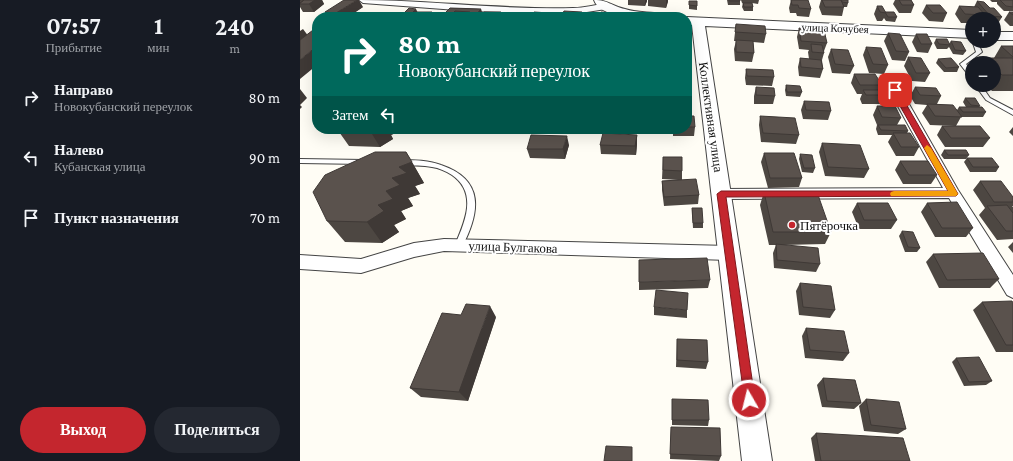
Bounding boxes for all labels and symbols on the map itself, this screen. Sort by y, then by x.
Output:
street label: улица Кочубея [801,21,869,35]
street label: Коллективная улица [696,61,726,173]
pin [878,73,912,107]
place label: Пятёрочка [800,218,858,233]
marker: Пятёрочка [787,220,797,230]
street label: улица Булгакова [468,238,558,256]
position arrow [728,379,770,421]

